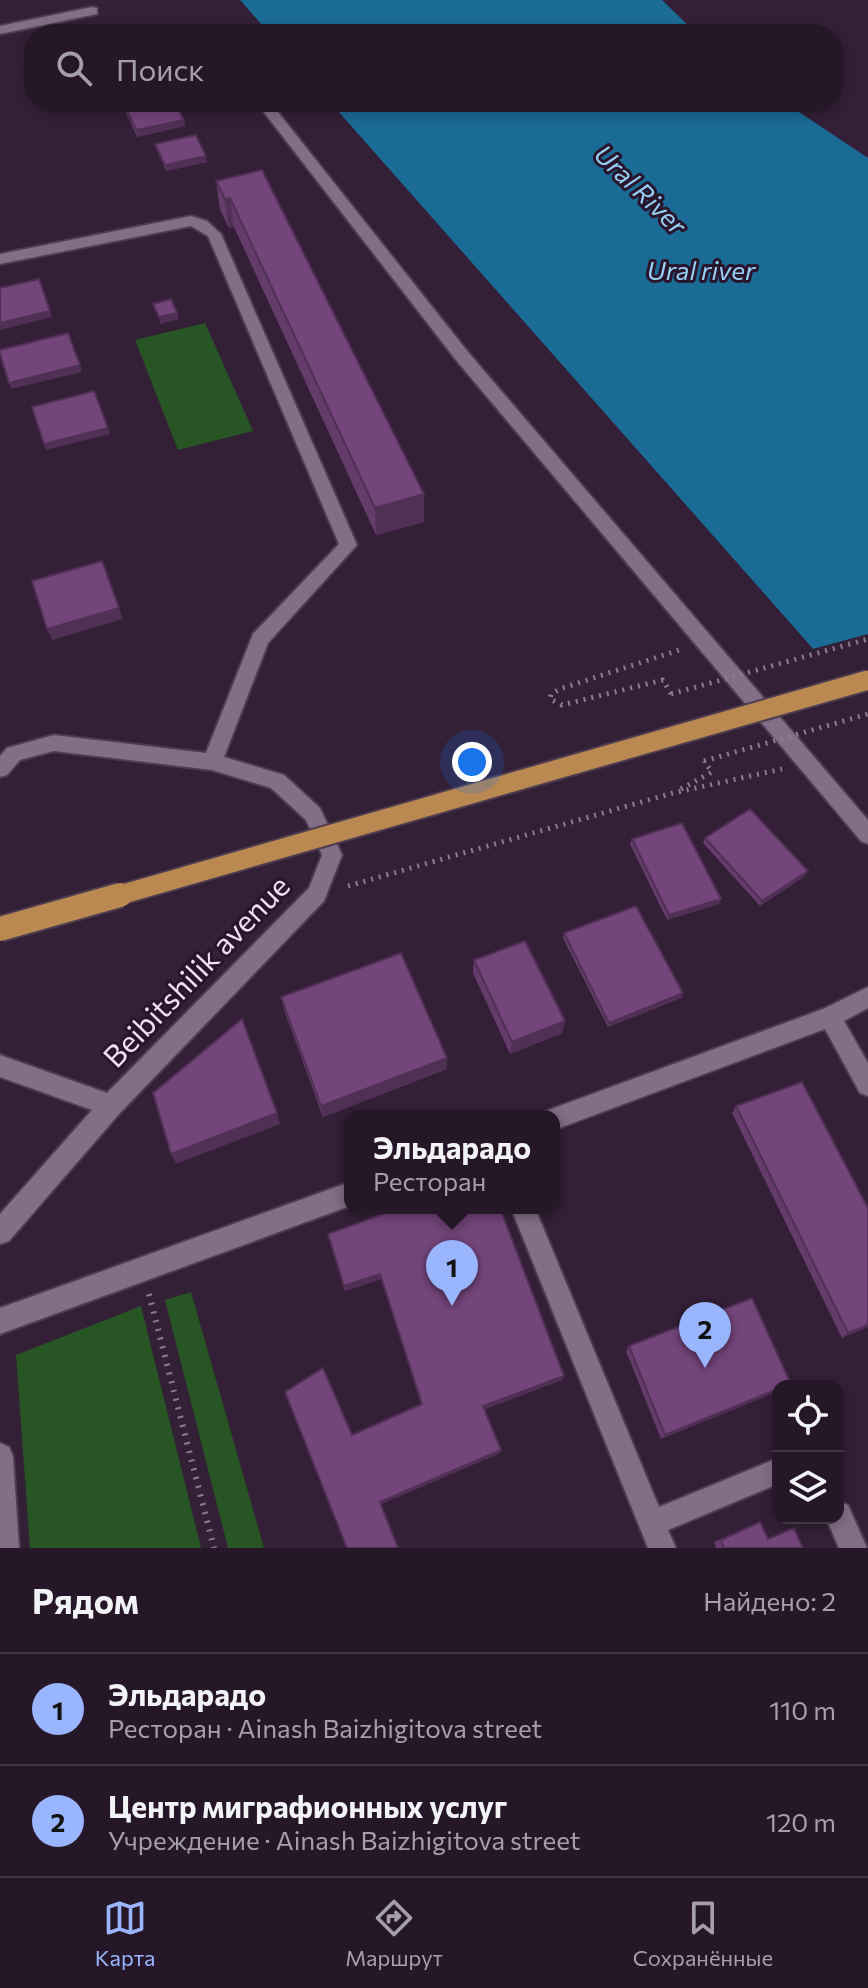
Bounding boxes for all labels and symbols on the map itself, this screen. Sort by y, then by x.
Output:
water label: Ural River [589,138,695,241]
water label: Ural river [647,254,757,285]
your location [452,742,492,782]
street label: Beibitshilik avenue [94,867,296,1074]
pin: 1 [426,1240,478,1306]
pin: 2 [679,1302,731,1368]

